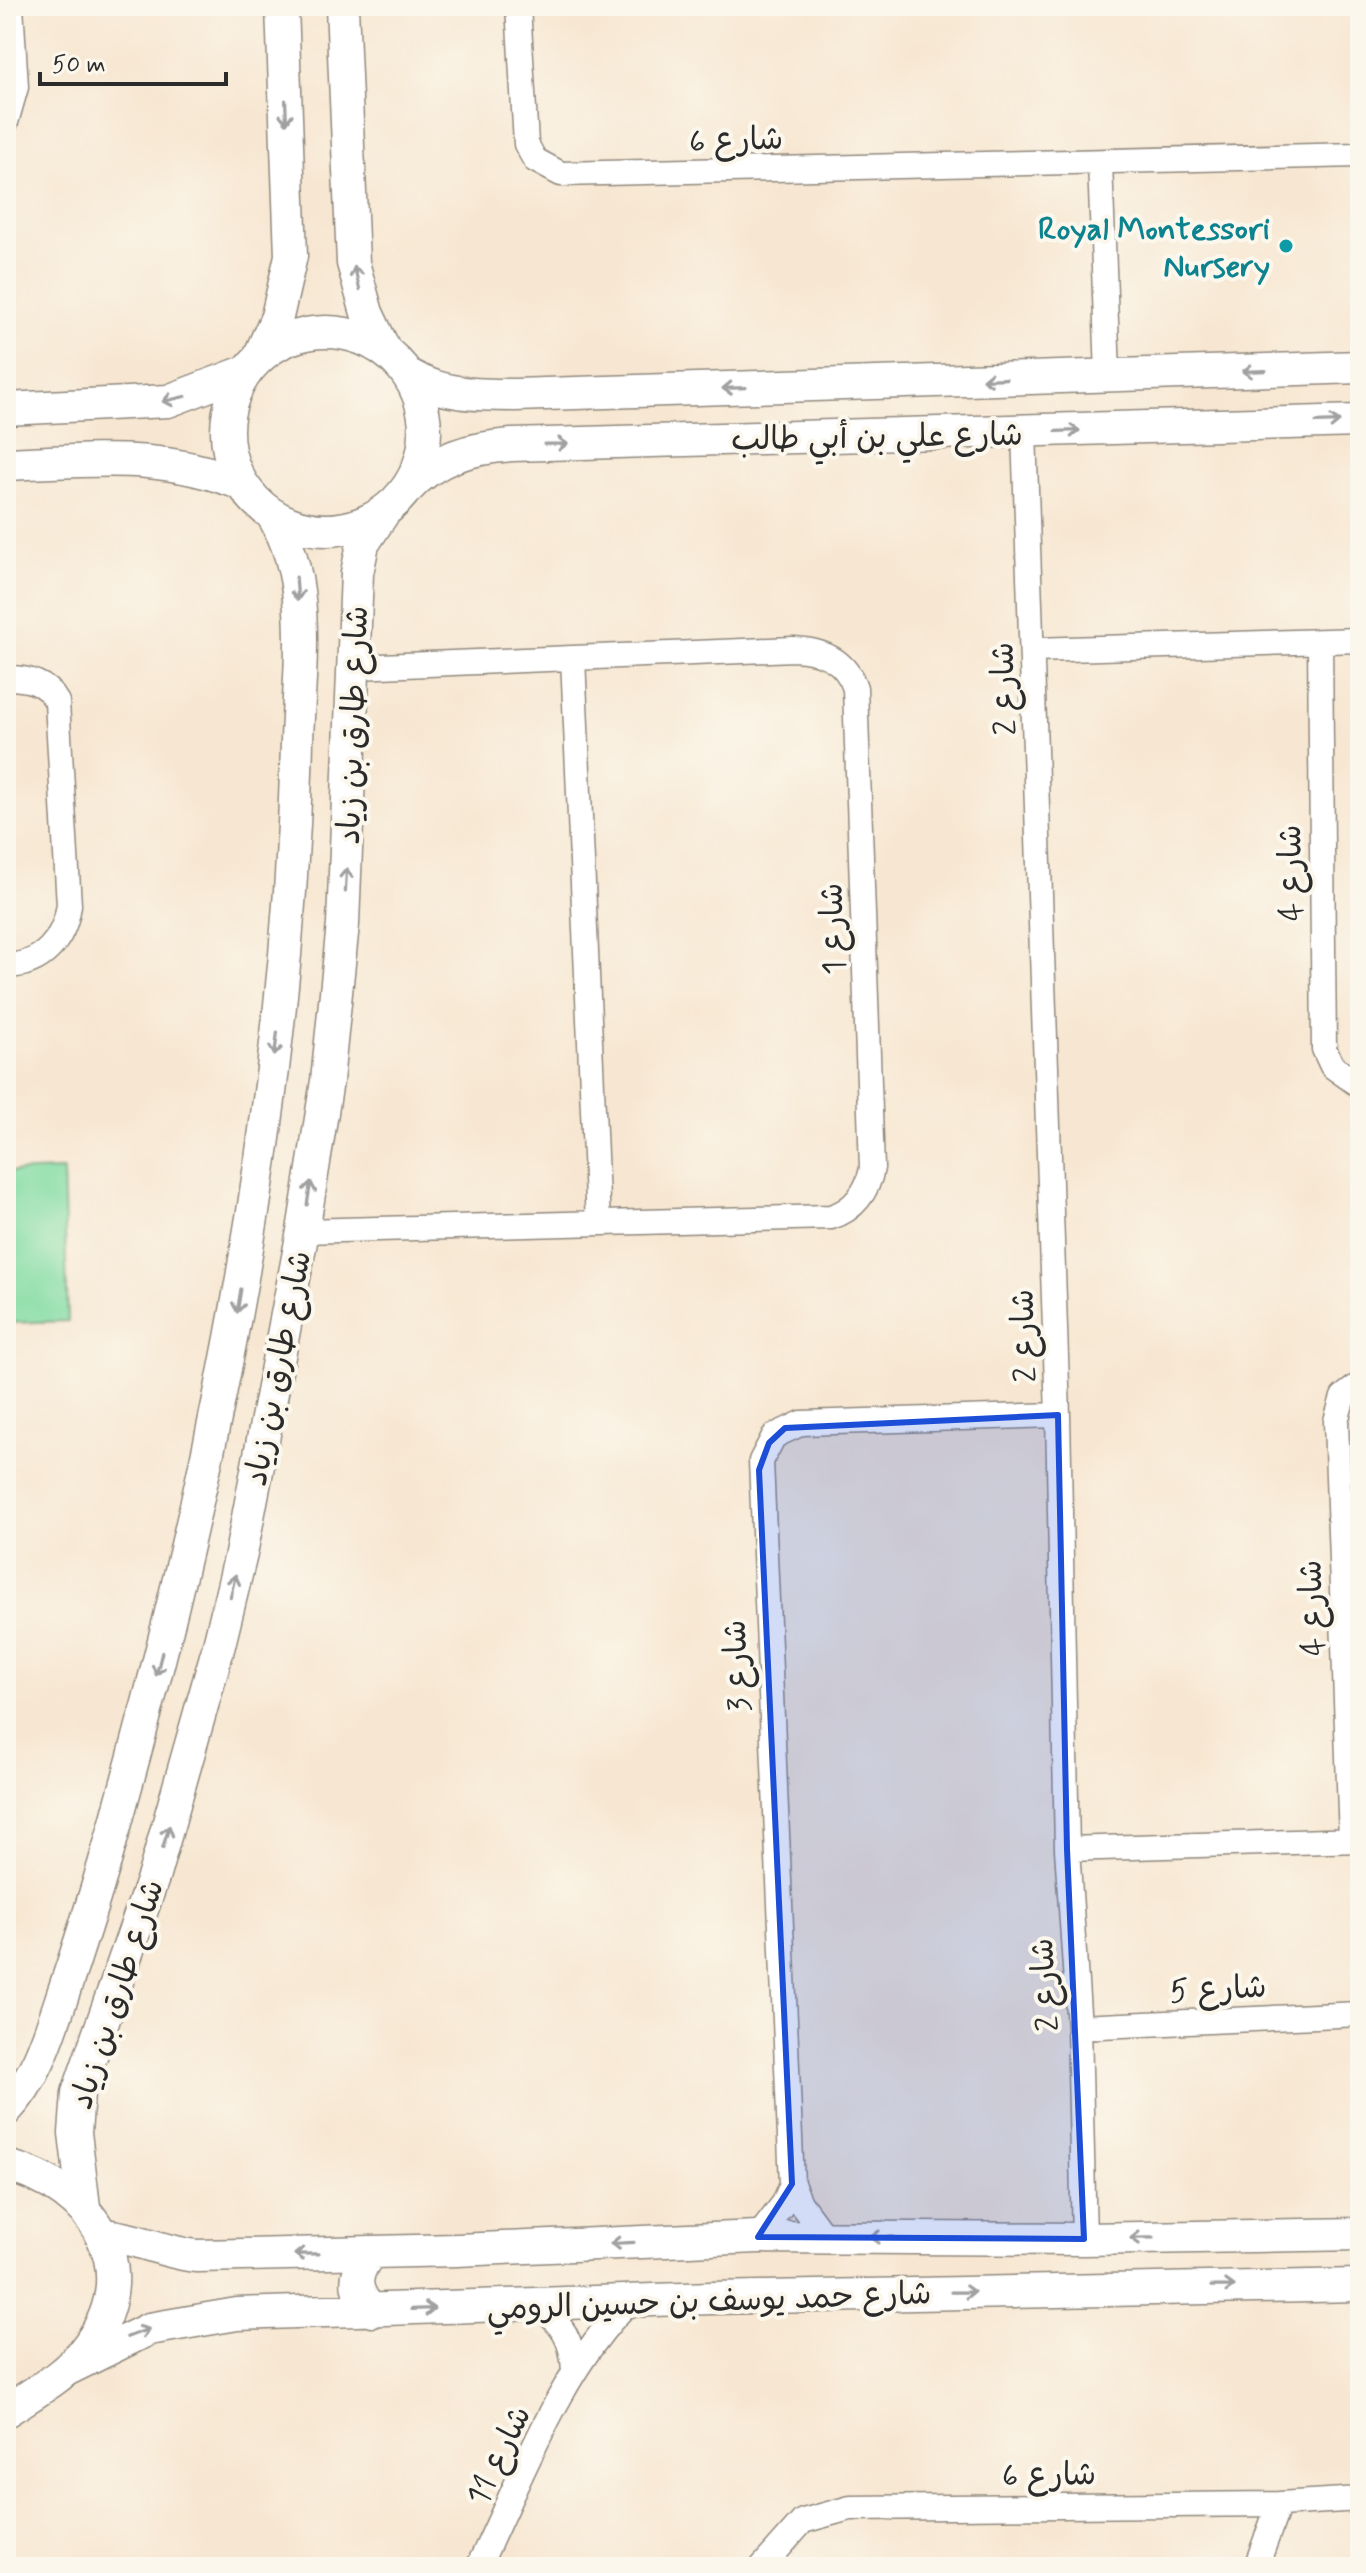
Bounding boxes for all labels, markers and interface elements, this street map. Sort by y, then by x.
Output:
scale bar [40,36,226,86]
text: 50 m [52,50,106,81]
one-way arrow [278,98,293,125]
street label: شارع 6 [688,118,784,164]
place label: Royal Montessori Nursery [1038,209,1270,288]
marker: Royal Montessori Nursery [1277,237,1295,255]
one-way arrow [349,266,364,292]
one-way arrow [1241,363,1268,378]
one-way arrow [981,372,1008,387]
one-way arrow [721,380,748,395]
one-way arrow [162,392,188,407]
street label: شارع علي بن أبي طالب [731,414,1023,467]
one-way arrow [1314,415,1341,430]
one-way arrow [1054,423,1081,438]
one-way arrow [542,436,569,452]
one-way arrow [290,575,305,602]
street label: شارع طارق بن زياد [329,605,379,845]
street label: شارع 2 [982,641,1028,736]
street label: شارع 4 [1270,824,1314,922]
one-way arrow [339,867,354,894]
street label: شارع 1 [811,882,857,976]
one-way arrow [268,1030,283,1057]
one-way arrow [302,1181,317,1206]
street label: شارع طارق بن زياد [236,1247,322,1490]
one-way arrow [231,1288,246,1313]
street label: شارع 2 [1002,1288,1048,1383]
street label: شارع 4 [1290,1559,1336,1657]
one-way arrow [226,1574,241,1599]
street label: شارع 3 [715,1619,761,1713]
one-way arrow [150,1651,165,1677]
one-way arrow [159,1824,174,1850]
street label: شارع طارق بن زياد [61,1874,175,2115]
street label: شارع 2 [1022,1937,1070,2033]
street label: شارع 5 [1169,1966,1268,2014]
one-way arrow [869,2229,896,2245]
one-way arrow [1129,2230,1156,2245]
one-way arrow [609,2235,636,2250]
one-way arrow [293,2246,320,2262]
street label: شارع حمد يوسف بن حسين الرومي [486,2273,932,2336]
one-way arrow [1209,2279,1236,2294]
one-way arrow [949,2285,976,2300]
one-way arrow [409,2301,436,2317]
one-way arrow [125,2325,150,2340]
street label: شارع 11 [458,2399,542,2513]
street label: شارع 6 [1002,2454,1097,2498]

